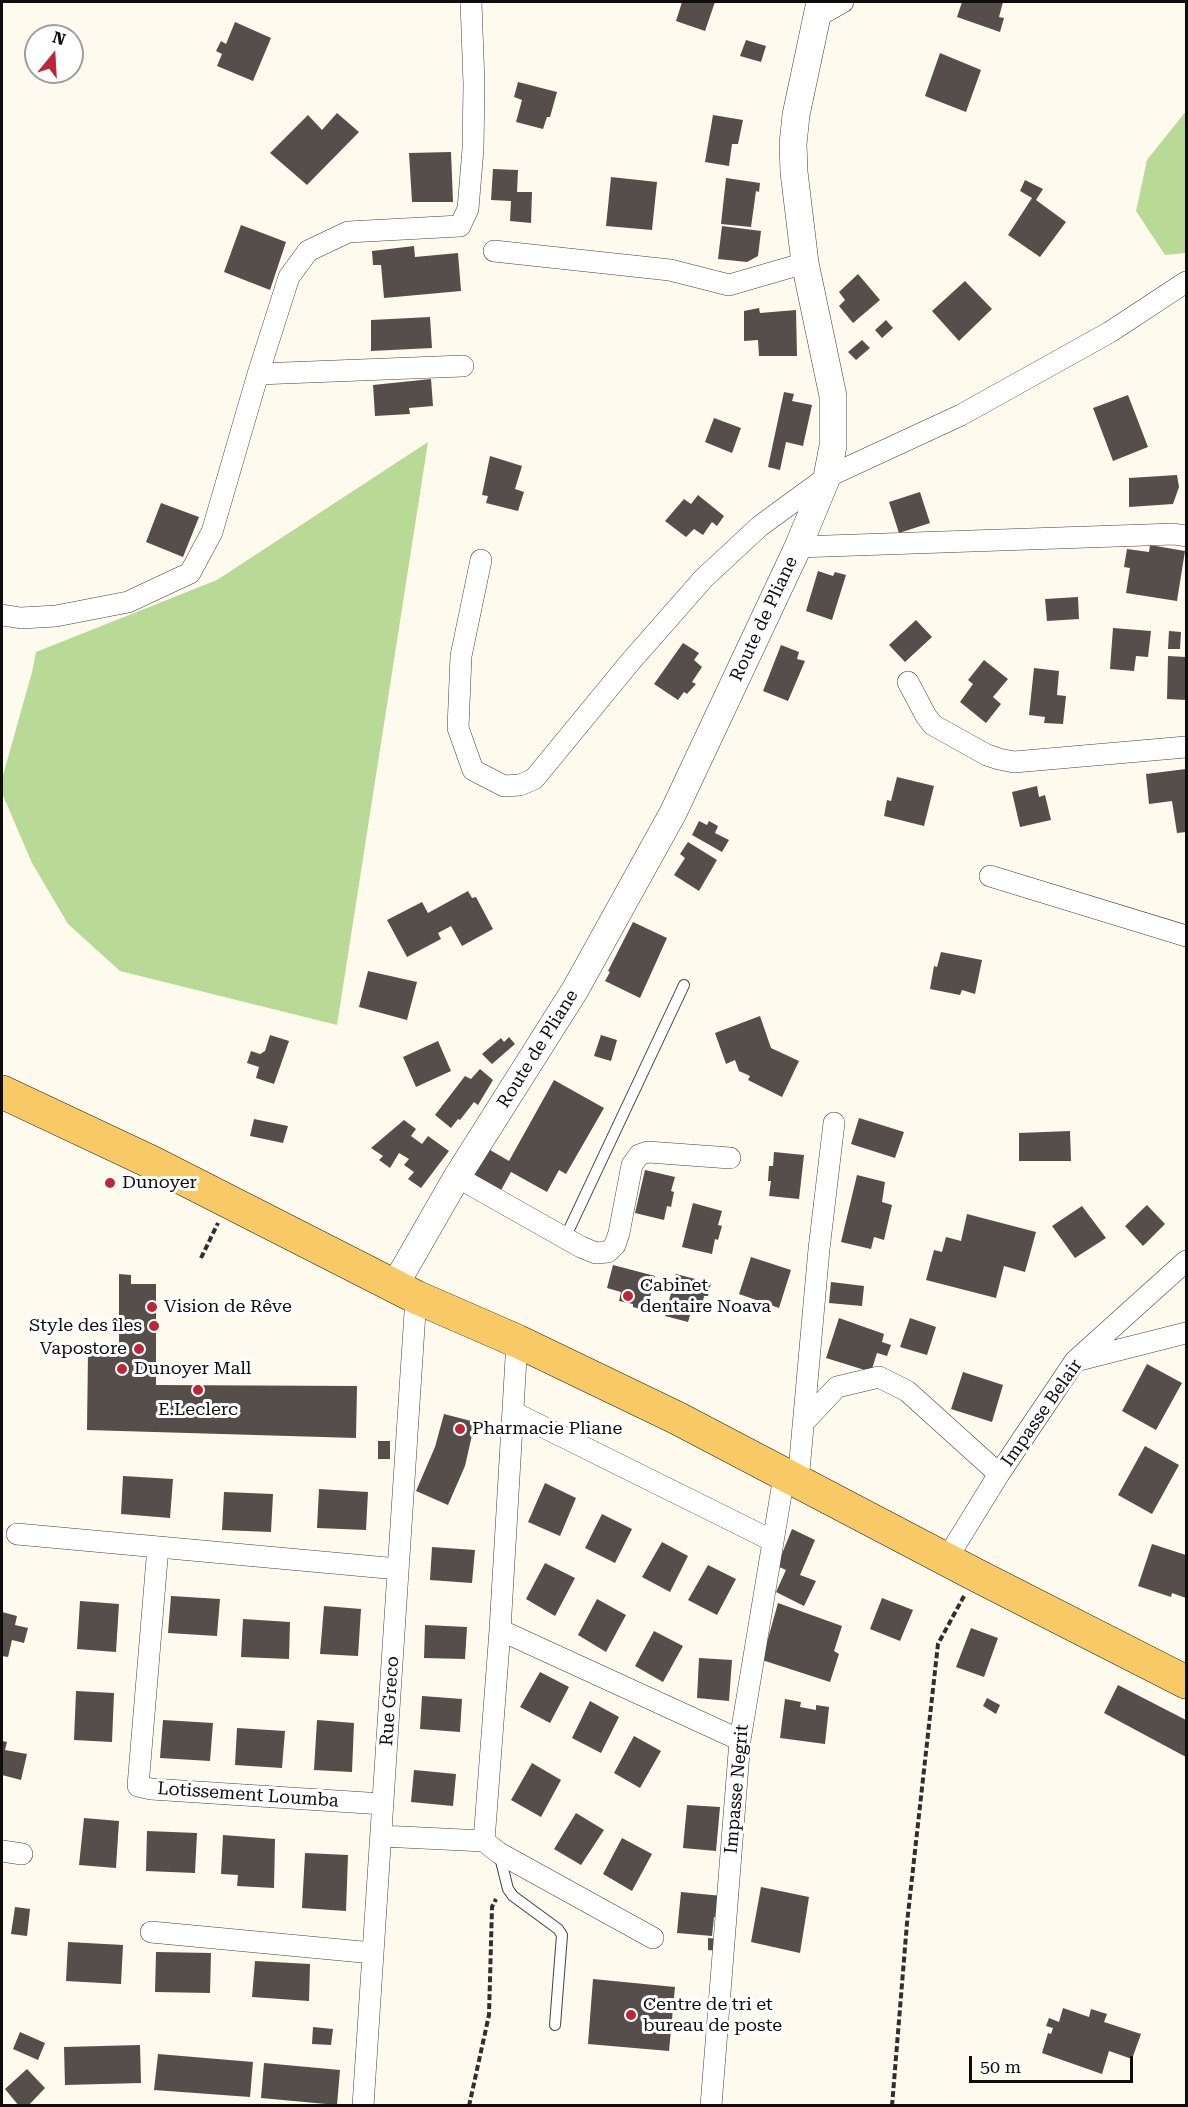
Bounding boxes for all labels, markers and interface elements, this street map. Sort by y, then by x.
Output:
north arrow [24,24,84,84]
text: N [50,27,68,49]
street label: Route de Pliane [726,553,802,685]
street label: Route de Pliane [493,986,583,1112]
place label: Dunoyer [122,1172,197,1194]
marker: Dunoyer [103,1176,117,1190]
place label: Cabinet dentaire Noava [640,1275,771,1318]
marker: Cabinet dentaire Noava [621,1289,635,1303]
place label: Vision de Rêve [164,1296,292,1318]
marker: Vision de Rêve [145,1300,159,1314]
place label: Style des îles [29,1315,142,1337]
marker: Style des îles [147,1319,161,1333]
place label: Vapostore [40,1338,127,1360]
marker: Vapostore [132,1342,146,1356]
street label: Impasse Belair [997,1355,1087,1471]
place label: Dunoyer Mall [134,1358,251,1380]
marker: Dunoyer Mall [115,1362,129,1376]
marker: E.Leclerc [191,1383,205,1397]
place label: E.Leclerc [158,1399,238,1421]
place label: Pharmacie Pliane [472,1418,622,1440]
marker: Pharmacie Pliane [453,1422,467,1436]
street label: Rue Greco [376,1655,404,1747]
street label: Impasse Negrit [721,1723,753,1855]
street label: Lotissement Loumba [157,1778,339,1812]
place label: Centre de tri et bureau de poste [643,1994,782,2036]
marker: Centre de tri et bureau de poste [624,2008,638,2022]
scale bar [972,2044,1136,2082]
text: 50 m [980,2056,1021,2077]

